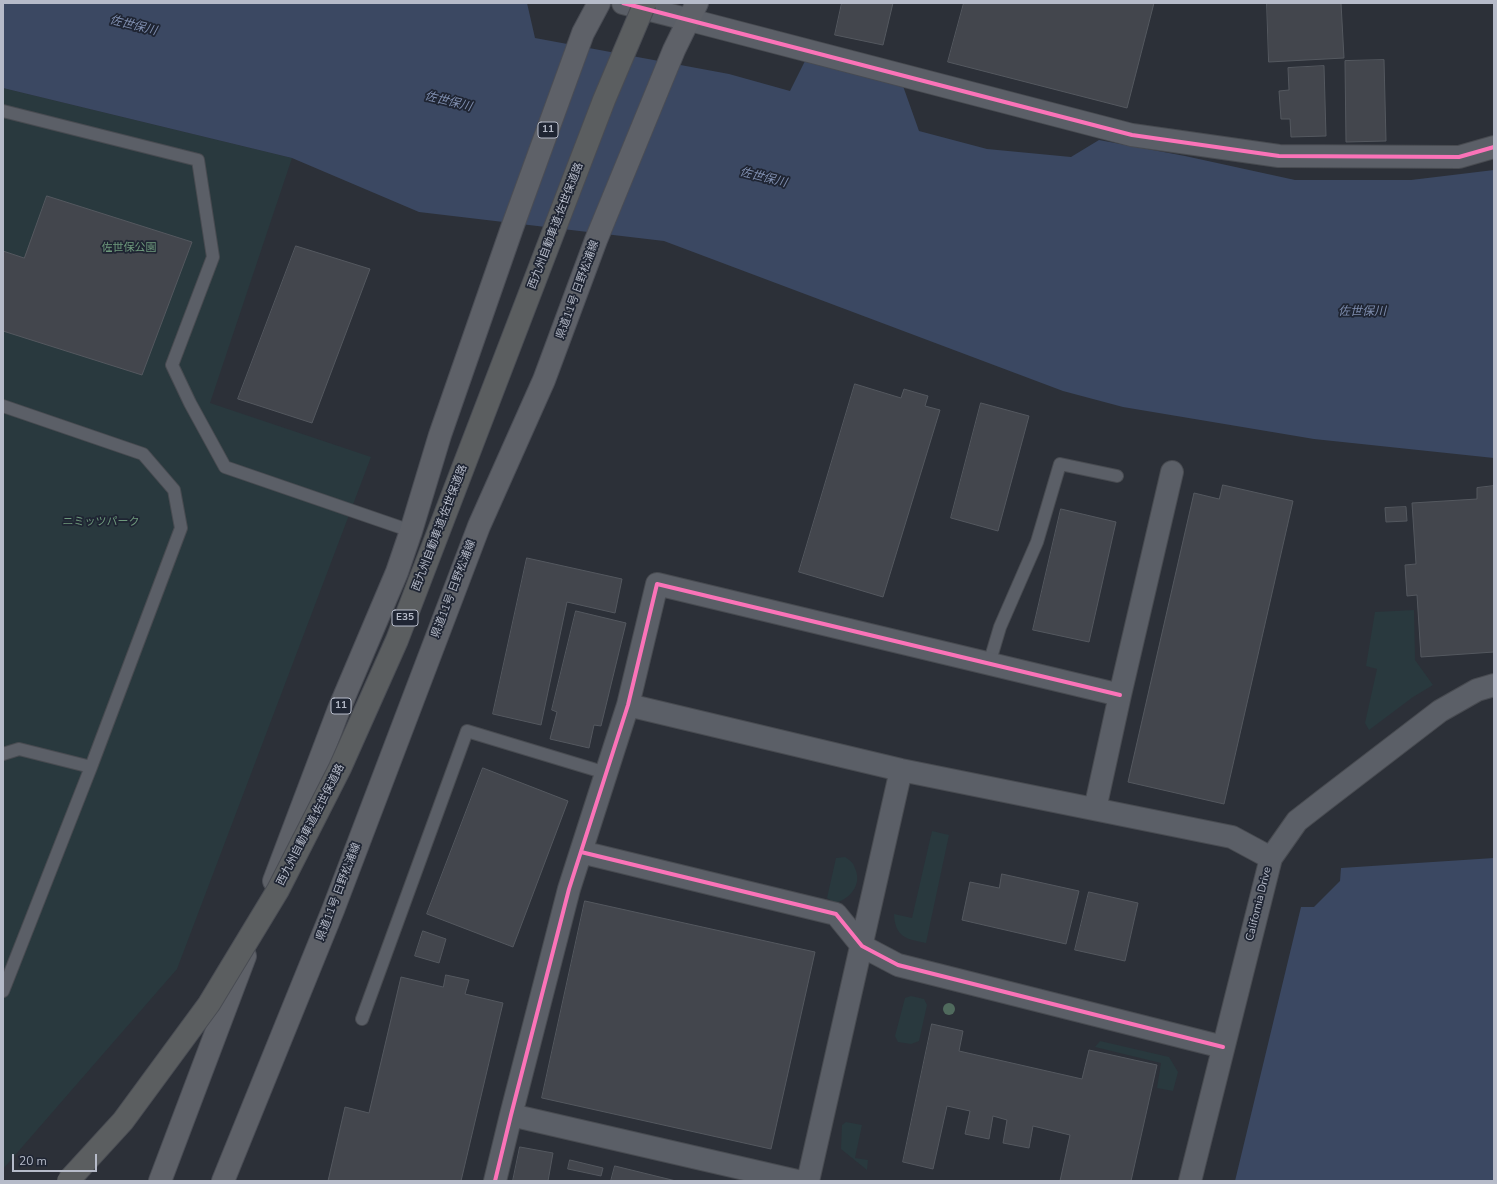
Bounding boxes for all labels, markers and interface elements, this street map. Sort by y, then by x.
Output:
water label: 佐世保川 [108,13,158,39]
water label: 佐世保川 [423,89,473,115]
road number: 11 [538,122,558,138]
street label: 西九州自動車道;佐世保道路 [526,161,586,291]
water label: 佐世保川 [738,165,788,191]
street label: 県道11号 日野松浦線 [554,239,602,341]
park label: 佐世保公園 [102,241,156,255]
water label: 佐世保川 [1338,305,1386,319]
street label: 西九州自動車道;佐世保道路 [410,463,470,593]
park label: ニミッツパーク [63,515,139,529]
street label: 県道11号 日野松浦線 [429,538,479,640]
road number: E35 [392,610,418,626]
road number: 11 [331,698,351,714]
street label: 西九州自動車道;佐世保道路 [275,762,347,888]
street label: 県道11号 日野松浦線 [314,841,364,943]
street label: California Drive [1243,866,1275,942]
scale bar [14,1146,99,1172]
text: 20 m [19,1153,47,1169]

